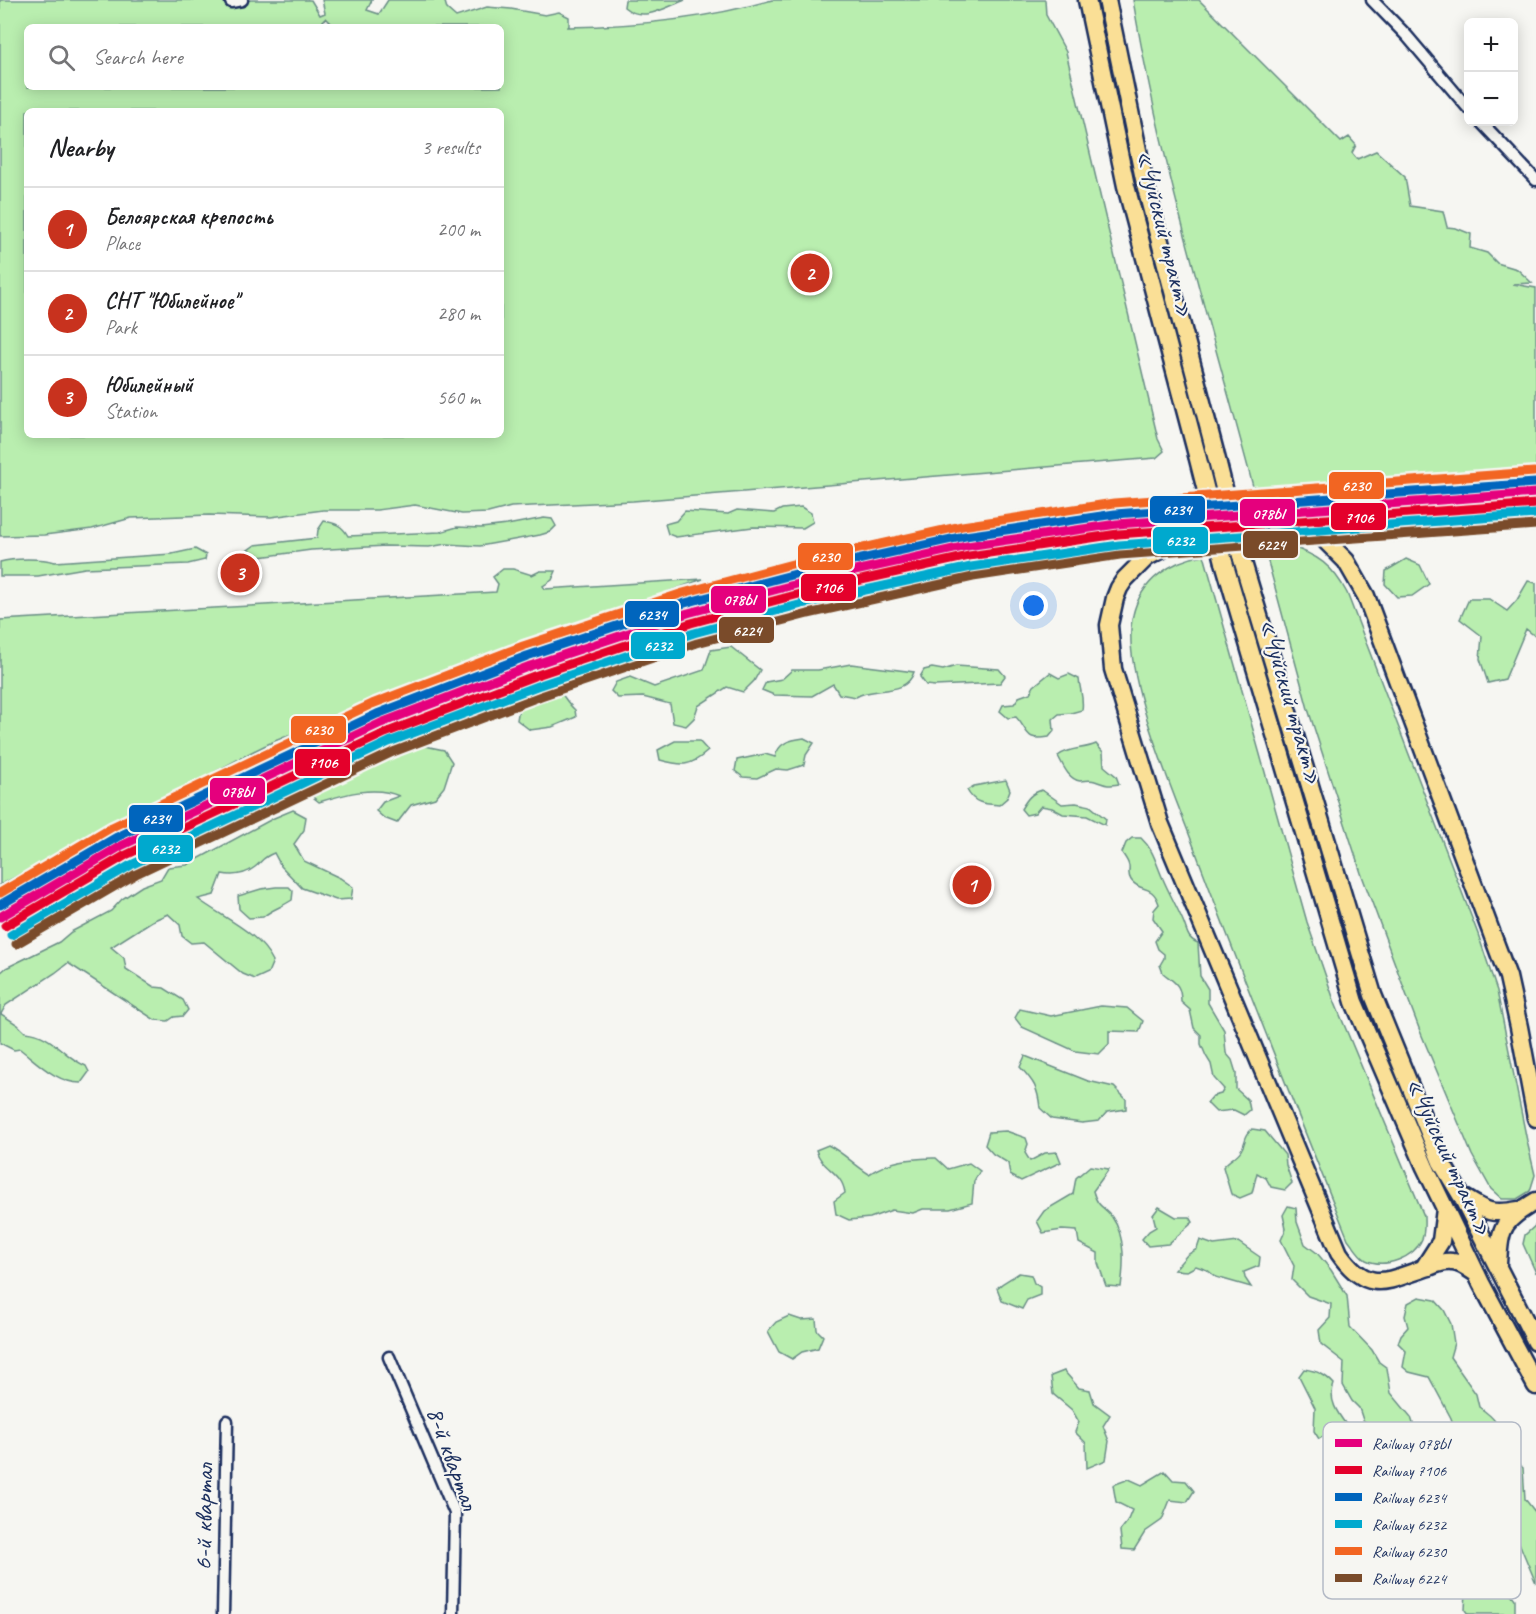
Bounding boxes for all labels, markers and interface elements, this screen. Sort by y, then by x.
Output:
map controls [1464,18,1518,126]
button: + [1464,18,1518,72]
search box [24,24,504,90]
icon: search [45,41,78,74]
text: Search here [93,43,183,71]
button: − [1464,72,1518,126]
text: Nearby [48,131,113,164]
text: 3 results [421,135,480,160]
street label: «Чуйский тракт» [1129,146,1202,320]
text: Белоярская крепость [105,203,273,231]
text: 1 [63,217,72,242]
text: 200 m [437,217,480,242]
text: Place [105,231,140,256]
pin: 2 [790,250,830,296]
text: СНТ "Юбилейное" [105,287,239,315]
text: 2 [63,301,72,326]
text: 280 m [437,301,480,326]
text: Park [105,315,137,340]
text: Юбилейный [105,371,193,399]
text: 3 [63,385,72,410]
text: 560 m [437,385,480,410]
text: Station [105,399,157,424]
line badge: 6230 [1328,471,1385,500]
text: 6230 [1341,476,1372,496]
line badge: 6234 [1149,495,1206,524]
line badge: 078Ы [1239,498,1296,527]
text: 6234 [1162,500,1193,520]
line badge: 7106 [1330,502,1387,531]
text: 078Ы [1252,504,1287,524]
text: 7106 [1344,508,1375,528]
line badge: 6232 [1152,526,1209,555]
line badge: 6224 [1242,530,1299,559]
text: 6232 [1165,531,1196,551]
text: 6224 [1256,535,1287,555]
line badge: 6230 [797,542,854,571]
text: 6230 [810,547,841,567]
pin: 3 [220,550,260,596]
line badge: 7106 [800,573,857,602]
text: 7106 [813,578,844,598]
line badge: 078Ы [710,585,767,614]
text: 078Ы [723,590,758,610]
your location [1019,591,1048,620]
line badge: 6234 [624,600,680,628]
text: 6234 [637,605,668,625]
street label: «Чуйский тракт» [1252,614,1331,788]
line badge: 6224 [718,616,775,644]
text: 6224 [732,621,763,641]
line badge: 6232 [630,631,686,660]
text: 6232 [643,636,674,656]
line badge: 6230 [290,715,347,744]
text: 6230 [303,720,334,740]
line badge: 7106 [294,748,351,777]
text: 7106 [308,753,339,773]
line badge: 078Ы [209,777,266,805]
text: 078Ы [221,782,256,802]
line badge: 6234 [128,804,184,833]
text: 6234 [141,809,172,829]
line badge: 6232 [137,834,194,863]
text: 6232 [150,839,181,859]
pin: 1 [952,862,992,908]
street label: «Чуйский тракт» [1398,1072,1501,1241]
street label: 8-й квартал [419,1402,487,1516]
legend [1323,1422,1521,1599]
text: Railway 078Ы [1372,1434,1453,1454]
street label: 6-й квартал [186,1461,221,1571]
text: Railway 7106 [1372,1461,1447,1481]
text: Railway 6234 [1372,1488,1448,1508]
text: Railway 6232 [1372,1515,1448,1535]
text: Railway 6230 [1372,1542,1448,1562]
text: Railway 6224 [1372,1569,1448,1589]

